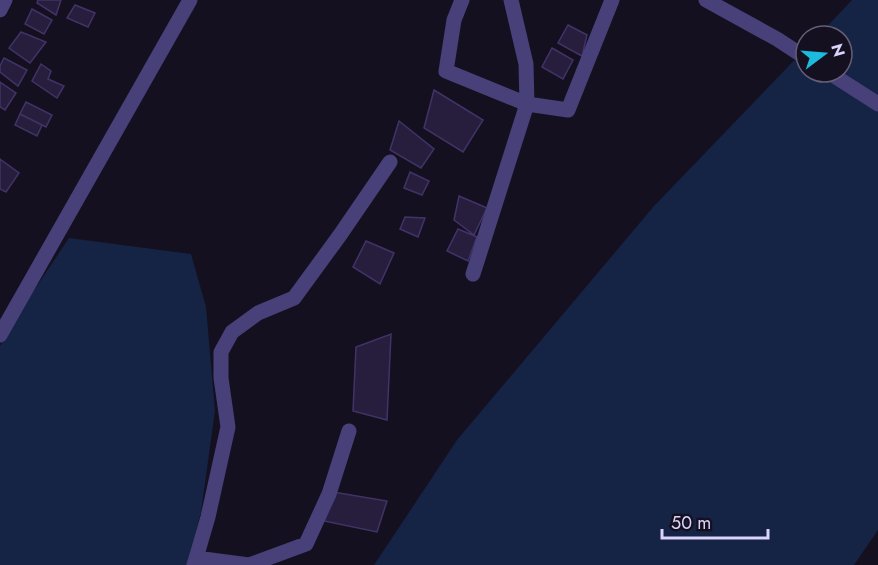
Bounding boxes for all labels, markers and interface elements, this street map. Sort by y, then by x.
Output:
north arrow [794,24,854,84]
text: N [825,41,851,59]
scale bar [662,502,768,540]
text: 50 m [671,510,711,536]

